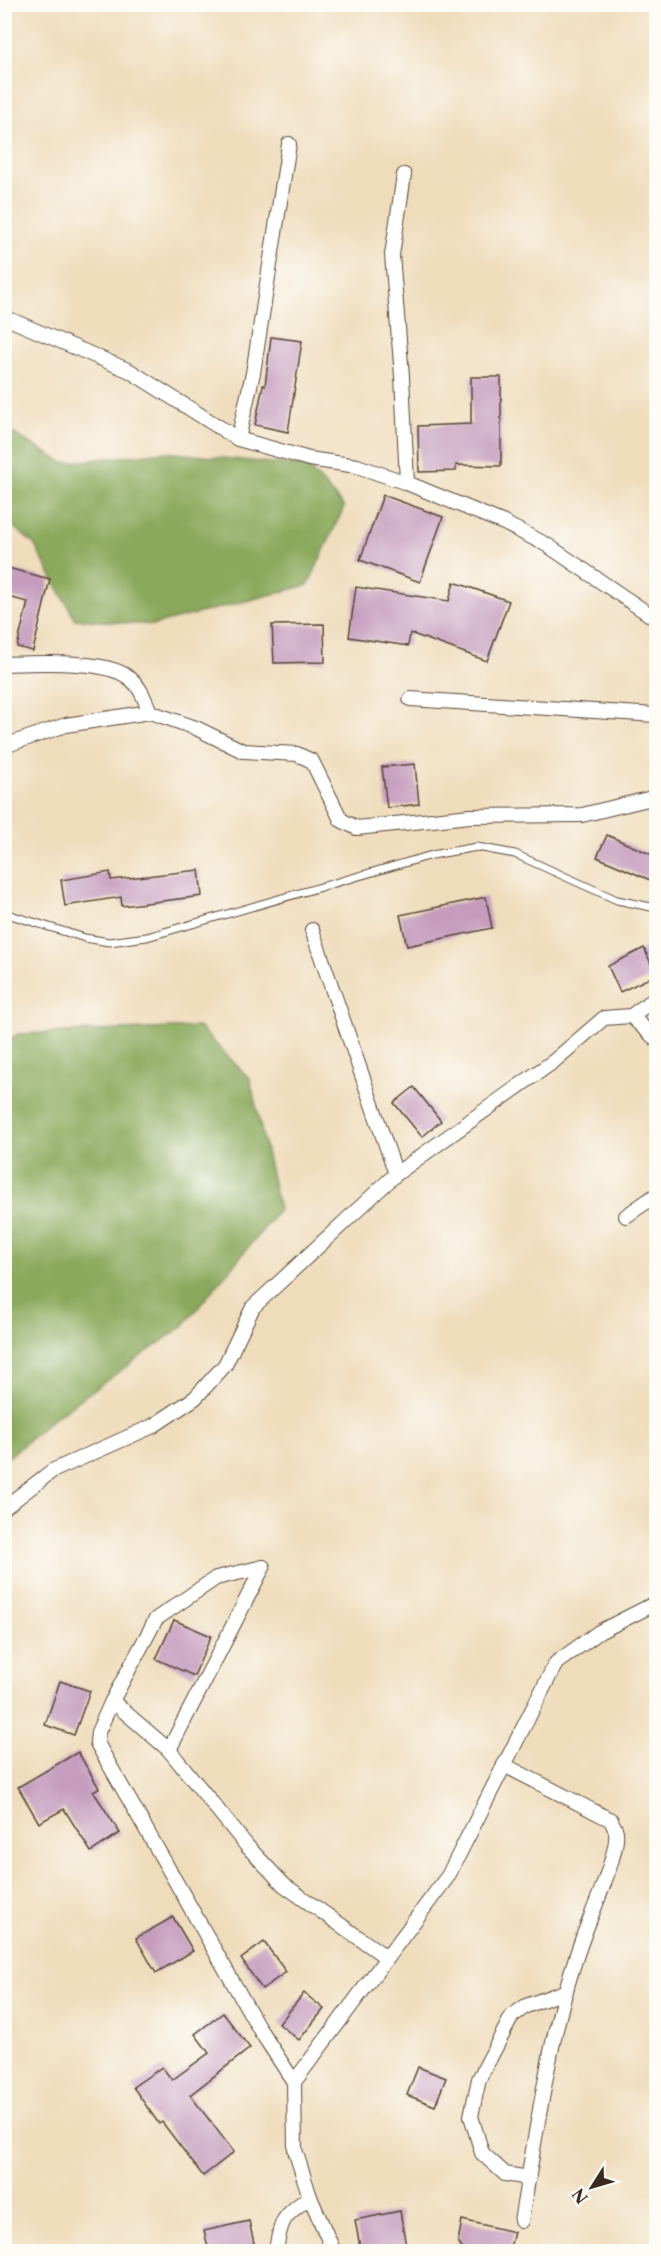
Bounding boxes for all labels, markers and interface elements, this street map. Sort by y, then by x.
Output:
north arrow [562,2157,622,2217]
text: N [568,2184,592,2208]

